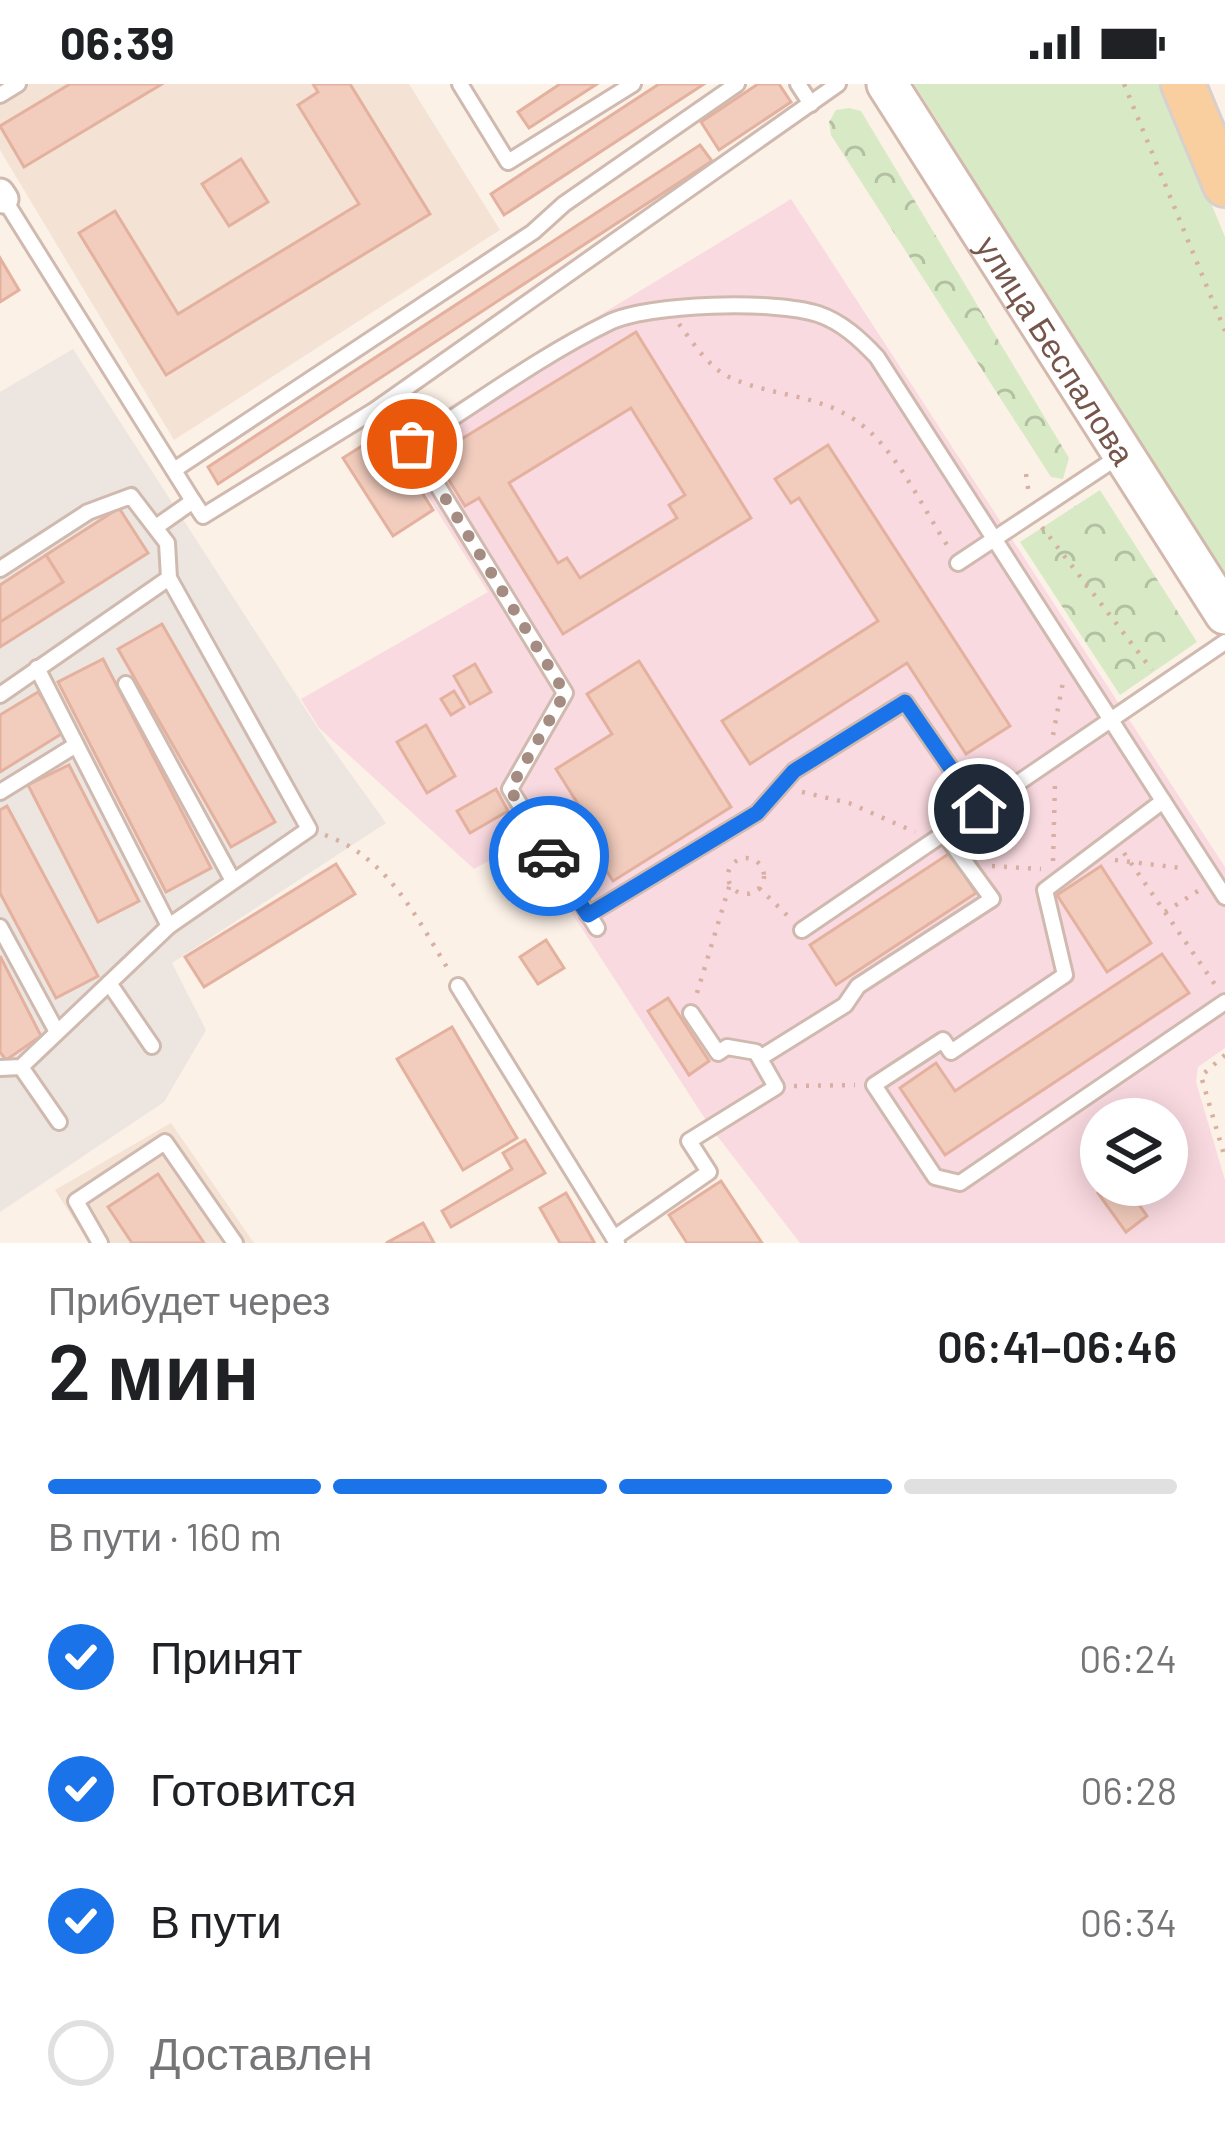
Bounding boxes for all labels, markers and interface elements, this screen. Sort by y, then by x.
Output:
text: 06:39 [60,15,174,69]
street label: улица Беспалова [969,228,1144,472]
pin [361,393,463,495]
icon: bag [379,411,445,477]
pin [928,758,1030,860]
icon: home [946,776,1012,842]
courier [489,796,609,916]
icon: car [516,823,582,889]
map controls [1080,1098,1188,1206]
button: layers [1080,1098,1188,1206]
text: Прибудет через [48,1276,330,1323]
text: 06:41–06:46 [937,1318,1177,1372]
text: 2 мин [48,1322,259,1416]
text: В пути · 160 m [48,1512,282,1559]
icon: check [48,1624,114,1690]
text: Принят [150,1629,302,1683]
text: 06:24 [1079,1634,1177,1681]
icon: check [48,1756,114,1822]
text: Готовится [150,1761,357,1815]
text: 06:28 [1080,1766,1177,1813]
icon: check [48,1888,114,1954]
text: В пути [150,1893,282,1947]
text: 06:34 [1080,1898,1177,1945]
text: Доставлен [150,2025,373,2079]

